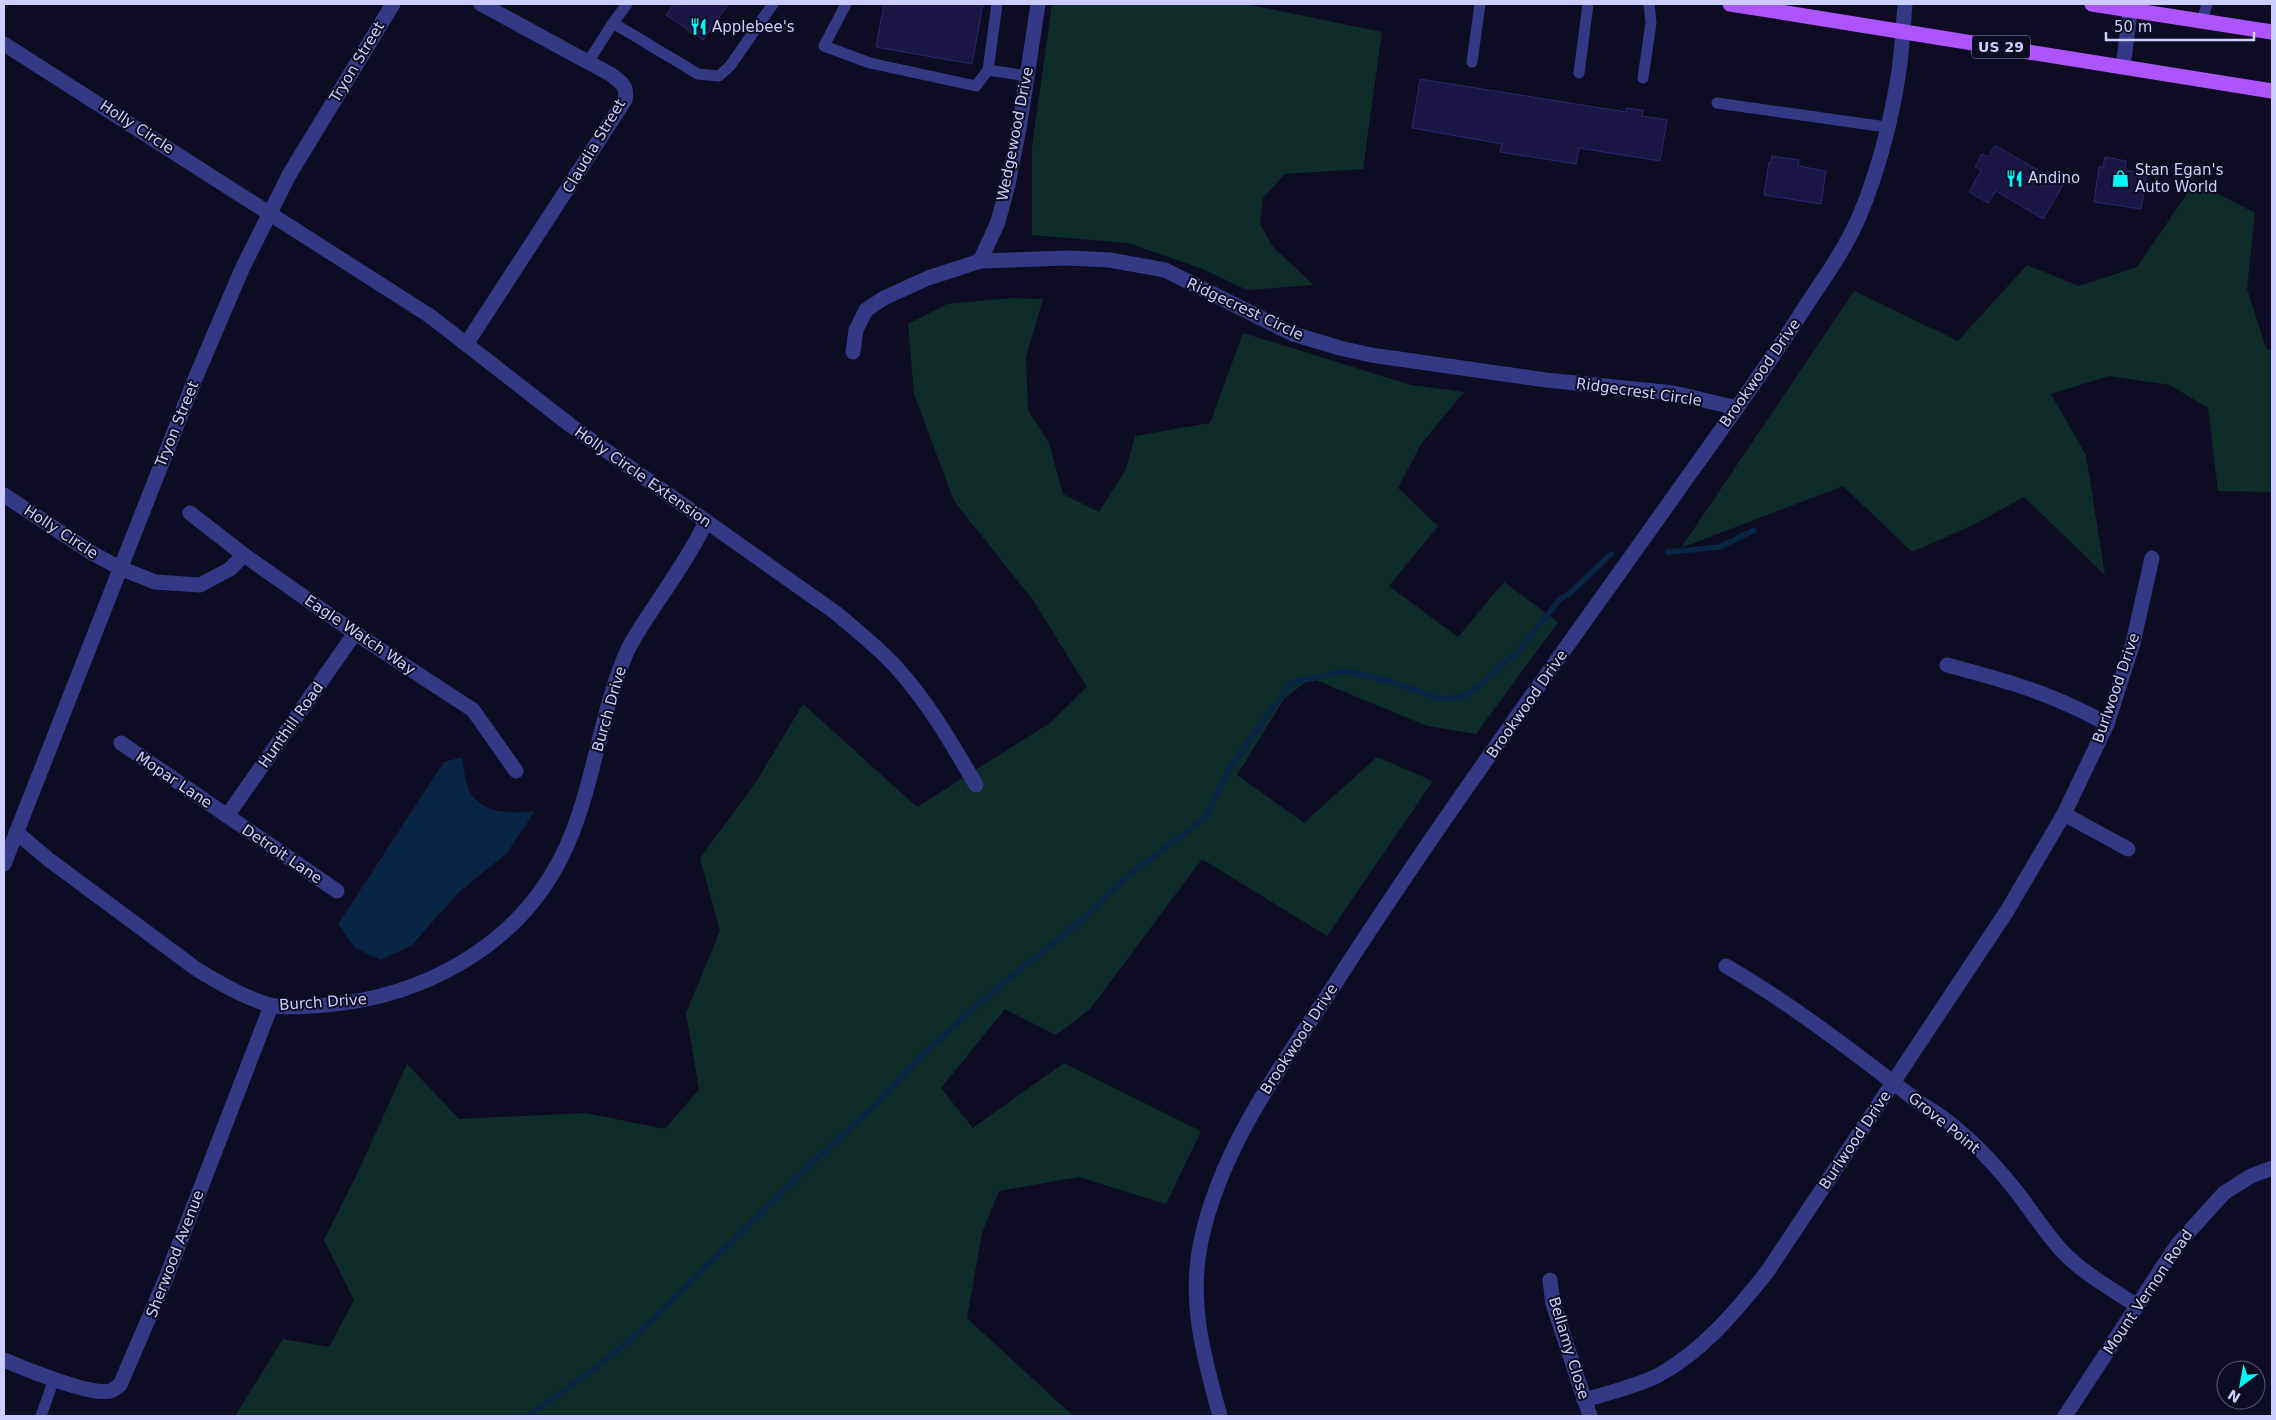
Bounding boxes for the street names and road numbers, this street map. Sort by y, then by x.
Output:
street label: Tryon Street [325,18,388,107]
road number: US 29 [1972,36,2030,58]
street label: Wedgewood Drive [993,65,1037,203]
street label: Holly Circle [97,96,177,158]
street label: Claudia Street [559,96,629,196]
street label: Ridgecrest Circle [1184,274,1306,344]
street label: Brookwood Drive [1716,315,1804,431]
street label: Ridgecrest Circle [1575,374,1703,410]
street label: Tryon Street [151,378,202,471]
street label: Holly Circle Extension [571,423,715,531]
street label: Holly Circle [21,501,101,563]
street label: Eagle Watch Way [301,591,419,679]
street label: Burlwood Drive [2089,631,2143,745]
street label: Brookwood Drive [1483,646,1571,762]
street label: Burch Drive [588,664,630,754]
street label: Hunthill Road [255,679,327,771]
street label: Mopar Lane [132,748,216,812]
street label: Detroit Lane [239,821,325,887]
street label: Brookwood Drive [1257,980,1341,1098]
street label: Burch Drive [278,990,368,1014]
street label: Burlwood Drive [1815,1087,1895,1193]
street label: Grove Point [1905,1089,1983,1157]
street label: Sherwood Avenue [142,1188,208,1320]
street label: Mount Vernon Road [2100,1226,2196,1358]
street label: Bellamy Close [1545,1295,1593,1401]

